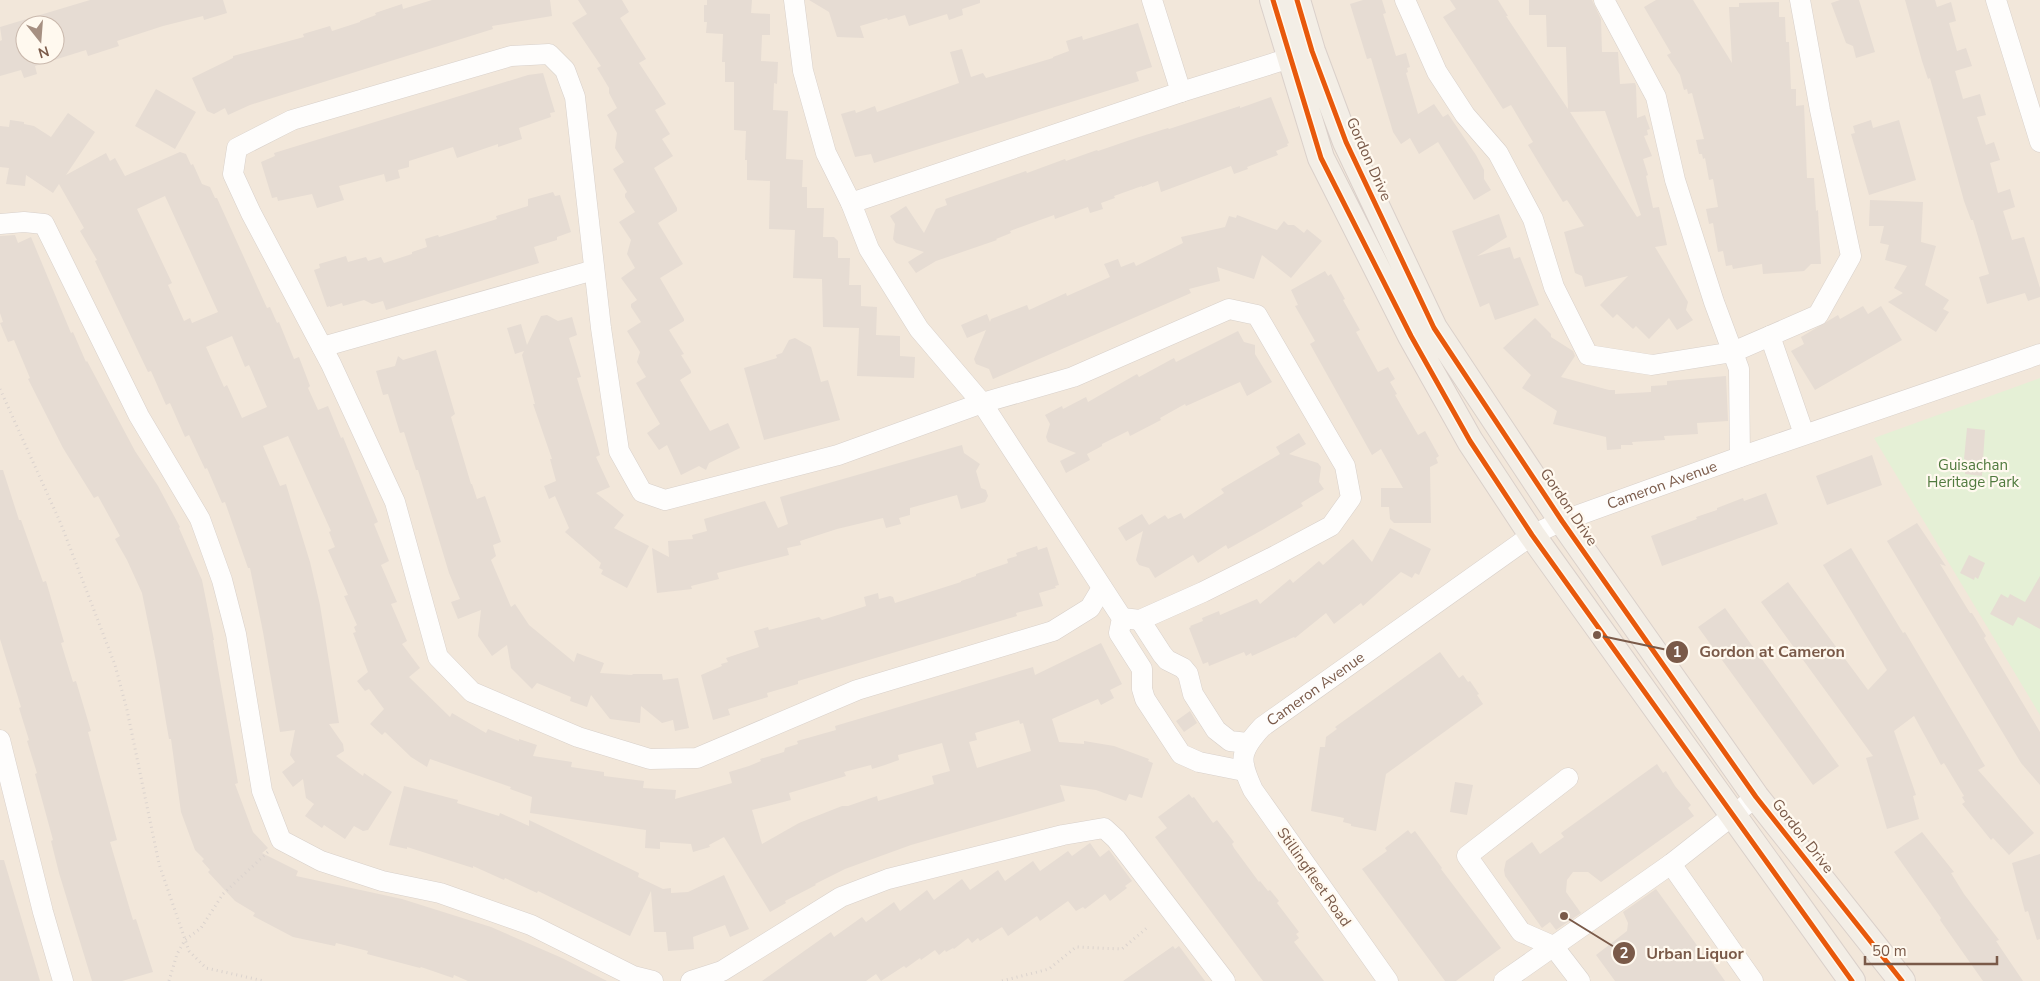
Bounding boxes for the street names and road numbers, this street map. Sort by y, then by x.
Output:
street label: Gordon Drive [1342,114,1396,204]
street label: Cameron Avenue [1604,456,1720,514]
street label: Gordon Drive [1536,464,1602,550]
street label: Cameron Avenue [1263,647,1368,731]
street label: Gordon Drive [1768,795,1838,877]
street label: Stillingfleet Road [1272,823,1356,931]

